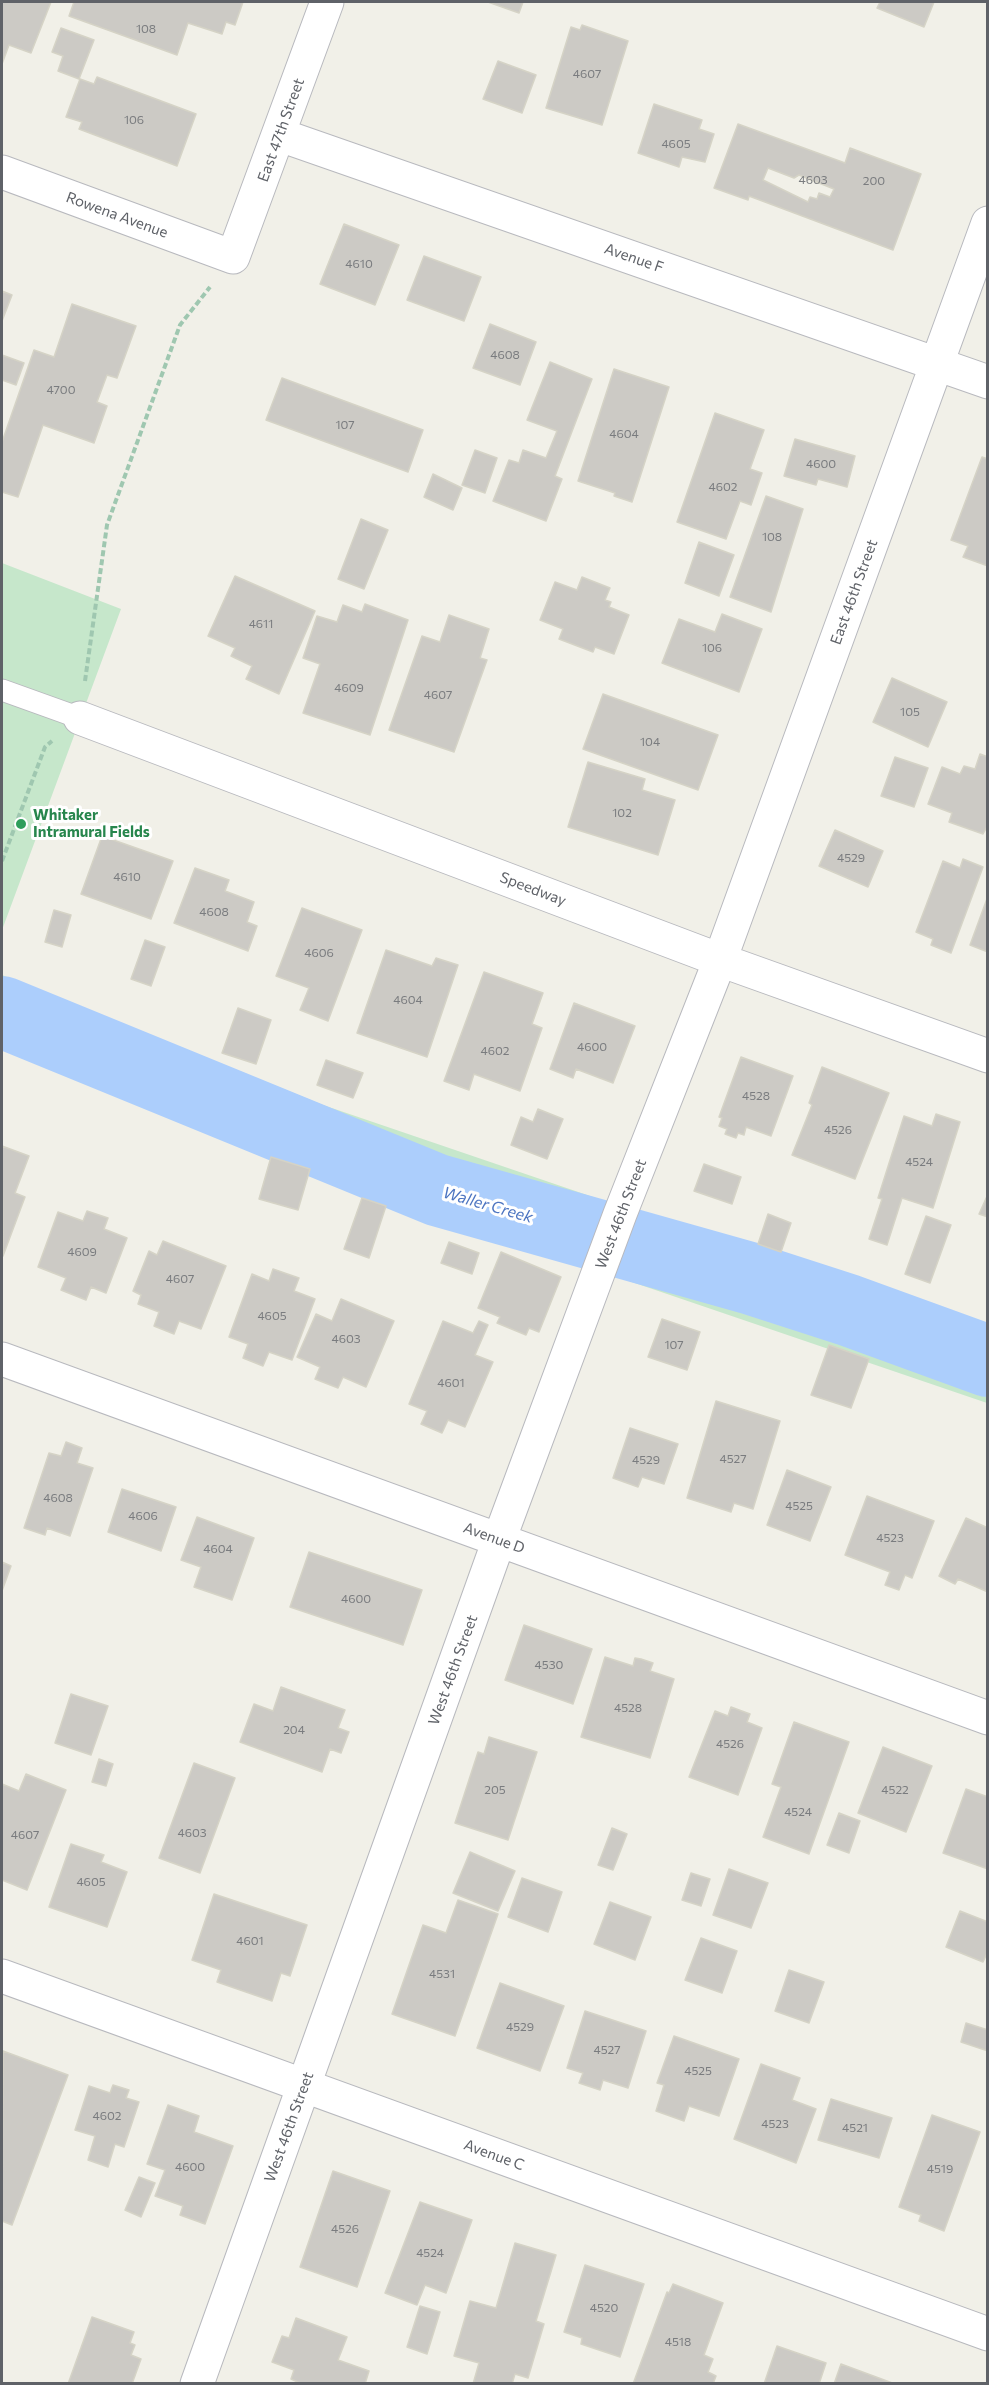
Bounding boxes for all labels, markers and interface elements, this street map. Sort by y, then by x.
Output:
house number: 108 [136,22,156,36]
house number: 4607 [573,67,601,81]
street label: East 47th Street [254,76,308,184]
house number: 106 [124,113,144,127]
house number: 4605 [661,137,691,151]
house number: 4603 [798,173,828,187]
house number: 200 [863,174,885,188]
street label: Rowena Avenue [64,188,170,242]
street label: Avenue F [602,239,666,277]
house number: 4610 [345,257,373,271]
house number: 4608 [490,348,520,362]
house number: 4700 [47,383,75,397]
house number: 107 [335,418,355,432]
house number: 4604 [609,427,639,441]
house number: 4600 [806,457,836,471]
house number: 4602 [709,480,737,494]
house number: 108 [762,530,782,544]
street label: East 46th Street [827,537,881,647]
house number: 4611 [249,617,273,631]
house number: 106 [702,641,722,655]
house number: 4609 [334,681,364,695]
house number: 4607 [424,688,452,702]
house number: 105 [900,705,920,719]
house number: 104 [640,735,660,749]
place label: Whitaker Intramural Fields [33,806,150,841]
house number: 102 [612,806,632,820]
marker: Whitaker Intramural Fields [14,817,28,831]
house number: 4529 [837,851,865,865]
street label: Speedway [497,868,569,910]
house number: 4610 [113,870,141,884]
house number: 4608 [199,905,229,919]
house number: 4606 [304,946,334,960]
house number: 4604 [393,993,423,1007]
house number: 4600 [577,1040,607,1054]
house number: 4602 [481,1044,509,1058]
house number: 4528 [742,1089,770,1103]
house number: 4526 [824,1123,852,1137]
house number: 4524 [905,1155,933,1169]
street label: West 46th Street [592,1157,650,1271]
water label: Waller Creek [441,1183,535,1227]
house number: 4609 [67,1245,97,1259]
house number: 4607 [166,1272,194,1286]
house number: 4605 [257,1309,287,1323]
house number: 4603 [331,1332,361,1346]
house number: 107 [664,1338,684,1352]
house number: 4601 [437,1376,465,1390]
house number: 4527 [719,1452,747,1466]
house number: 4529 [632,1453,660,1467]
house number: 4608 [43,1491,73,1505]
house number: 4525 [785,1499,813,1513]
house number: 4606 [128,1509,158,1523]
street label: Avenue D [461,1519,527,1557]
house number: 4523 [876,1531,904,1545]
house number: 4604 [203,1542,233,1556]
house number: 4600 [341,1592,371,1606]
street label: West 46th Street [425,1612,481,1728]
house number: 4530 [535,1658,563,1672]
house number: 4528 [614,1701,642,1715]
house number: 204 [283,1723,305,1737]
house number: 4526 [716,1737,744,1751]
house number: 205 [484,1783,506,1797]
house number: 4522 [881,1783,909,1797]
house number: 4524 [784,1805,812,1819]
house number: 4603 [177,1826,207,1840]
house number: 4607 [11,1828,39,1842]
house number: 4605 [76,1875,106,1889]
house number: 4601 [236,1934,264,1948]
house number: 4531 [429,1967,455,1981]
house number: 4529 [506,2020,534,2034]
house number: 4527 [593,2043,621,2057]
house number: 4525 [684,2064,712,2078]
street label: West 46th Street [261,2069,317,2185]
house number: 4602 [93,2109,121,2123]
house number: 4523 [761,2117,789,2131]
house number: 4521 [842,2121,868,2135]
street label: Avenue C [461,2136,527,2174]
house number: 4600 [175,2160,205,2174]
house number: 4519 [927,2162,953,2176]
house number: 4526 [331,2222,359,2236]
house number: 4524 [416,2246,444,2260]
house number: 4520 [590,2301,618,2315]
house number: 4518 [665,2335,691,2349]

